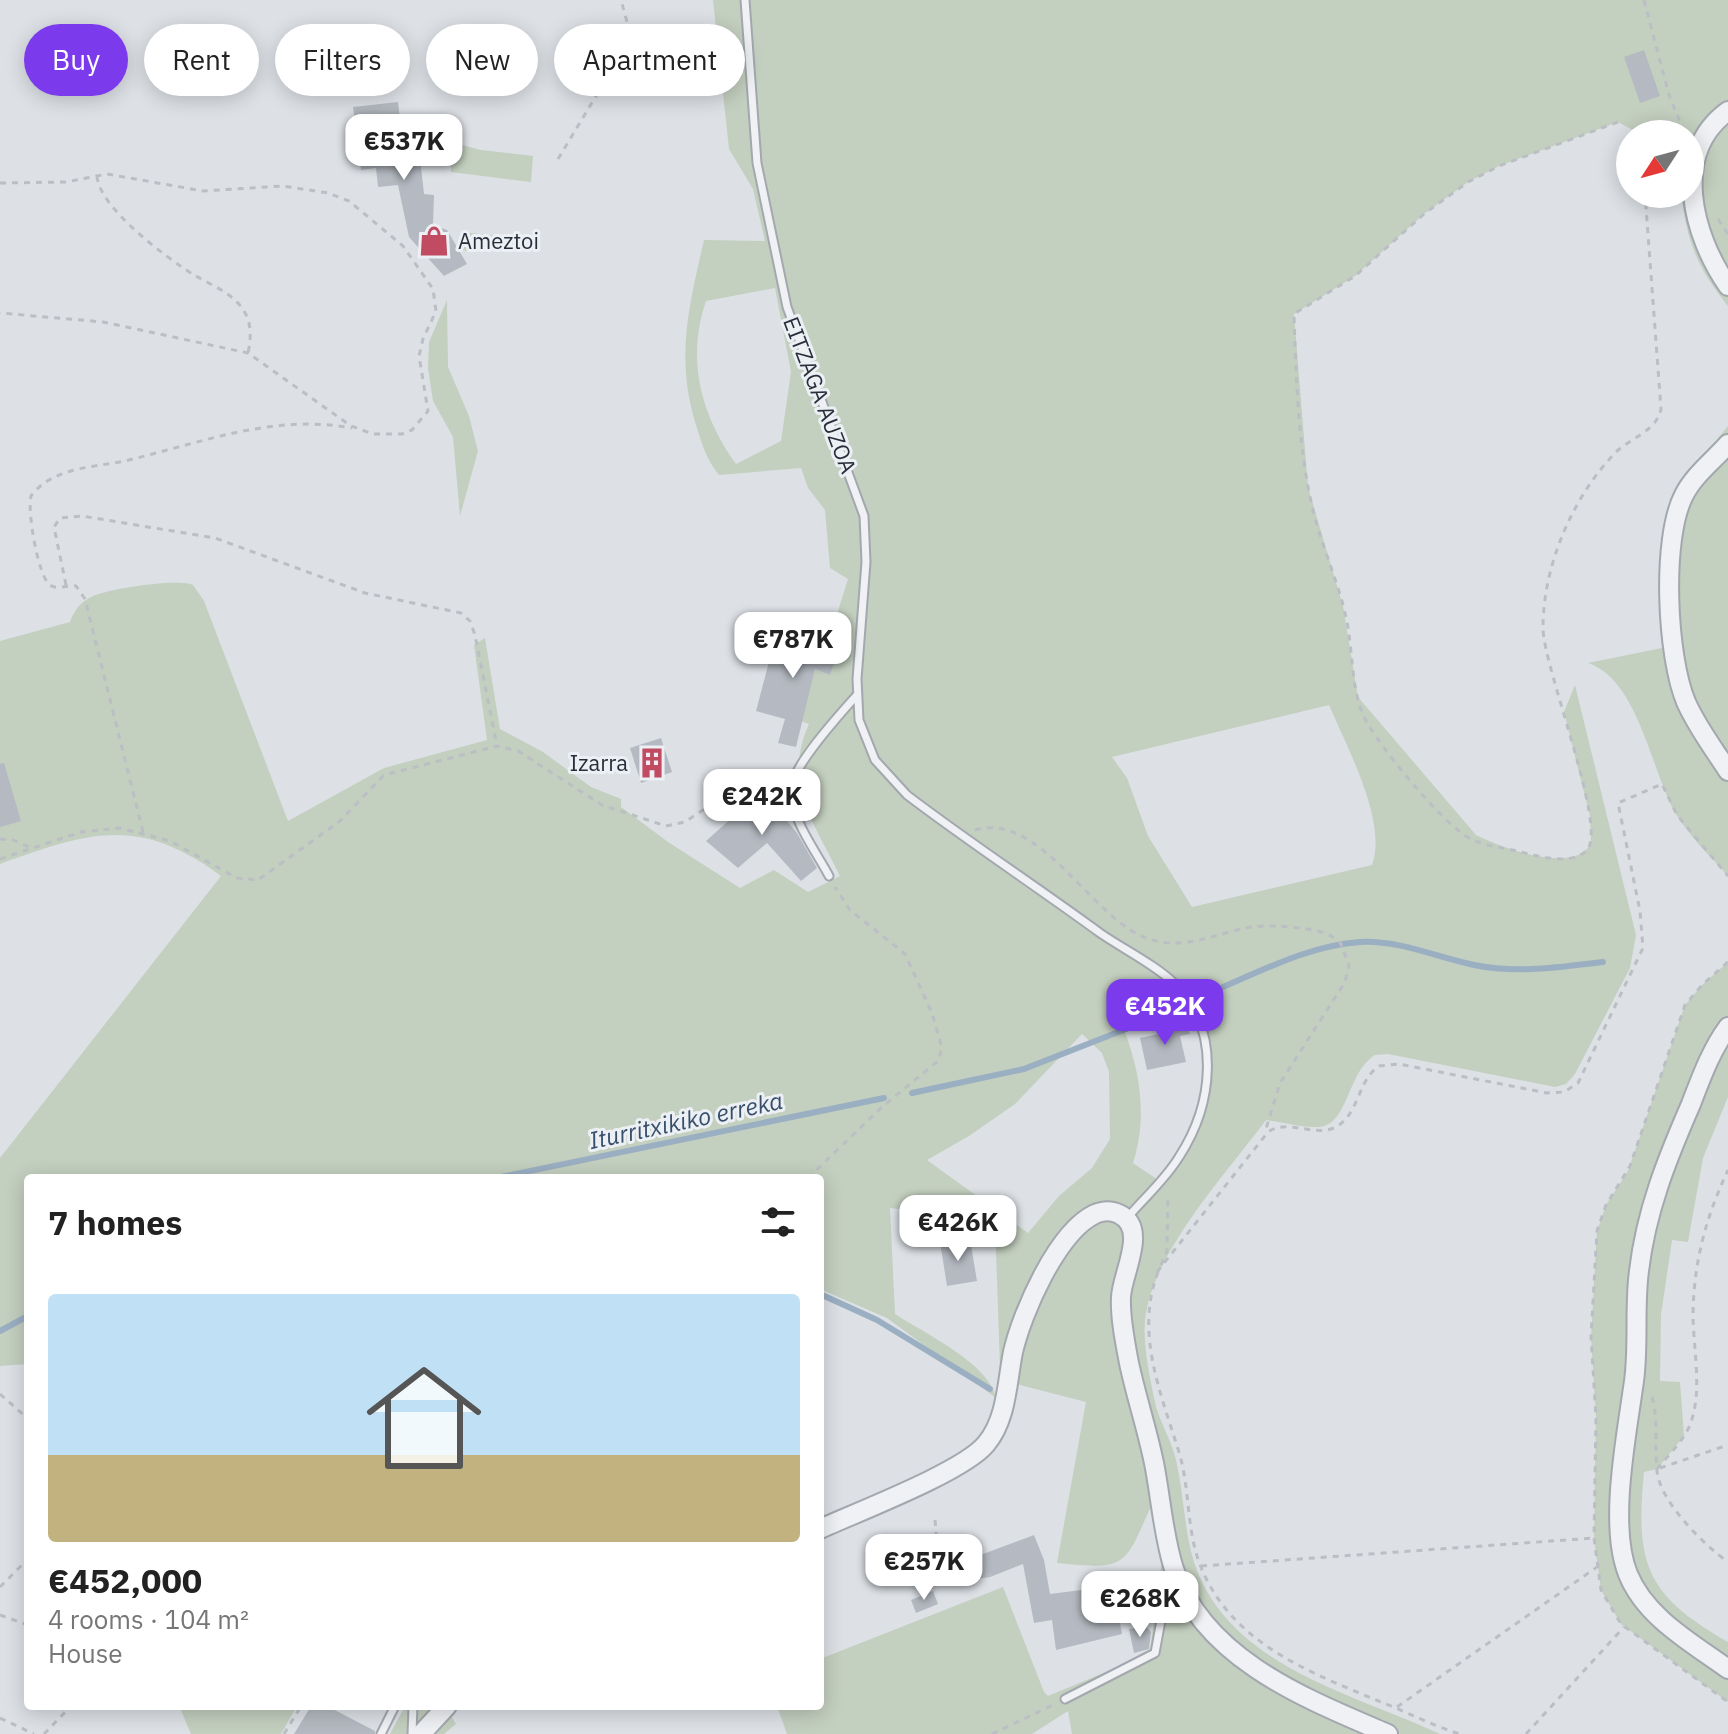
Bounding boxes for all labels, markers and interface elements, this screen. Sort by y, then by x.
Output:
chip: Buy [24,24,128,96]
chip: Rent [144,24,259,96]
chip: Filters [275,24,410,96]
chip: New [426,24,538,96]
chip: Apartment [554,24,745,96]
pin: €537K [348,114,460,182]
north arrow [1616,120,1704,208]
map controls [1616,120,1704,208]
text: €537K [363,123,445,157]
shop icon: Ameztoi [417,224,451,258]
place label: Ameztoi [458,226,539,255]
street label: EITZAGA AUZOA [777,312,864,477]
pin: €787K [737,612,849,680]
text: €787K [752,621,834,655]
building icon: Izarra [635,746,669,780]
place label: Izarra [569,748,628,777]
pin: €242K [706,769,818,837]
text: €242K [721,778,803,812]
pin: €452K [1109,979,1221,1047]
text: €452K [1124,988,1206,1022]
water label: Iturritxikiko erreka [586,1084,786,1156]
pin: €426K [902,1195,1014,1263]
text: 7 homes [48,1200,183,1244]
icon: filters [756,1200,800,1244]
text: €426K [917,1204,999,1238]
icon: home [352,1346,496,1490]
pin: €257K [868,1534,980,1602]
text: €257K [883,1543,965,1577]
text: €452,000 [48,1558,202,1602]
pin: €268K [1084,1571,1196,1639]
text: €268K [1099,1580,1181,1614]
text: 4 rooms · 104 m² [48,1602,249,1636]
text: House [48,1636,123,1670]

